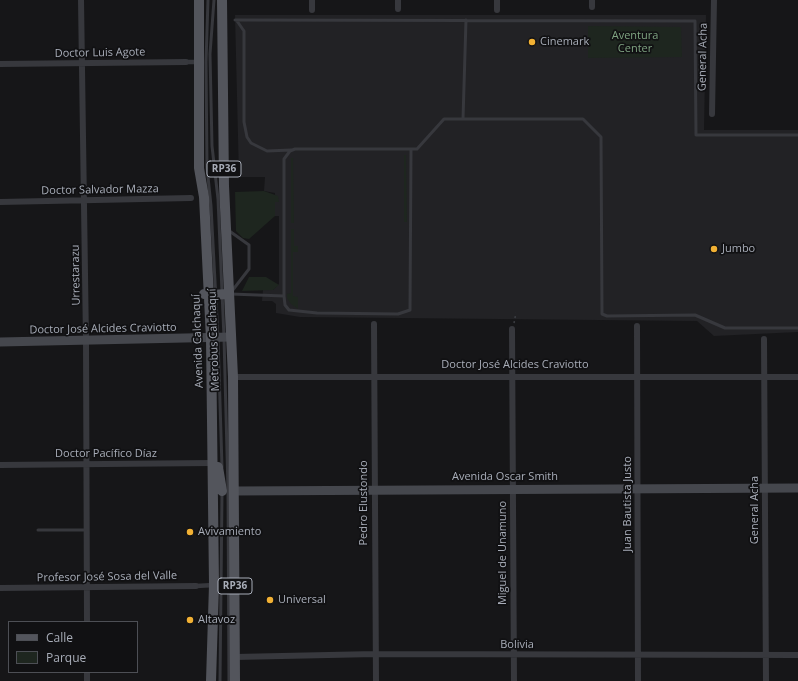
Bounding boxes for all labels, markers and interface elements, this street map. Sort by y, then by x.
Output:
street label: General Acha [696,23,710,91]
park label: Aventura Center [612,29,658,55]
place label: Cinemark [540,35,589,49]
marker: Cinemark [527,37,537,47]
street label: Doctor Luis Agote [55,46,145,60]
road number: RP36 [207,161,241,177]
street label: Doctor Salvador Mazza [41,182,159,198]
place label: Jumbo [722,242,755,256]
street label: Urrestarazu [69,244,83,306]
marker: Jumbo [709,244,719,254]
street label: Metrobus Calchaquí [206,288,222,392]
street label: Avenida Calchaquí [190,294,206,388]
street label: Doctor José Alcides Craviotto [29,321,177,337]
street label: Doctor José Alcides Craviotto [441,358,589,372]
street label: Doctor Pacífico Díaz [55,447,157,461]
street label: Juan Bautista Justo [621,456,635,552]
street label: Pedro Elustondo [357,460,371,546]
street label: Avenida Oscar Smith [452,470,558,484]
street label: General Acha [748,476,762,544]
street label: Miguel de Unamuno [496,501,510,605]
place label: Avivamiento [198,525,261,539]
marker: Avivamiento [185,527,195,537]
street label: Profesor José Sosa del Valle [37,569,177,585]
road number: RP36 [218,578,252,594]
place label: Universal [278,593,326,607]
marker: Universal [265,595,275,605]
place label: Altavoz [198,613,235,627]
marker: Altavoz [185,615,195,625]
legend [8,621,138,673]
text: Calle [46,629,73,646]
street label: Bolivia [500,638,534,652]
text: Parque [46,649,86,666]

